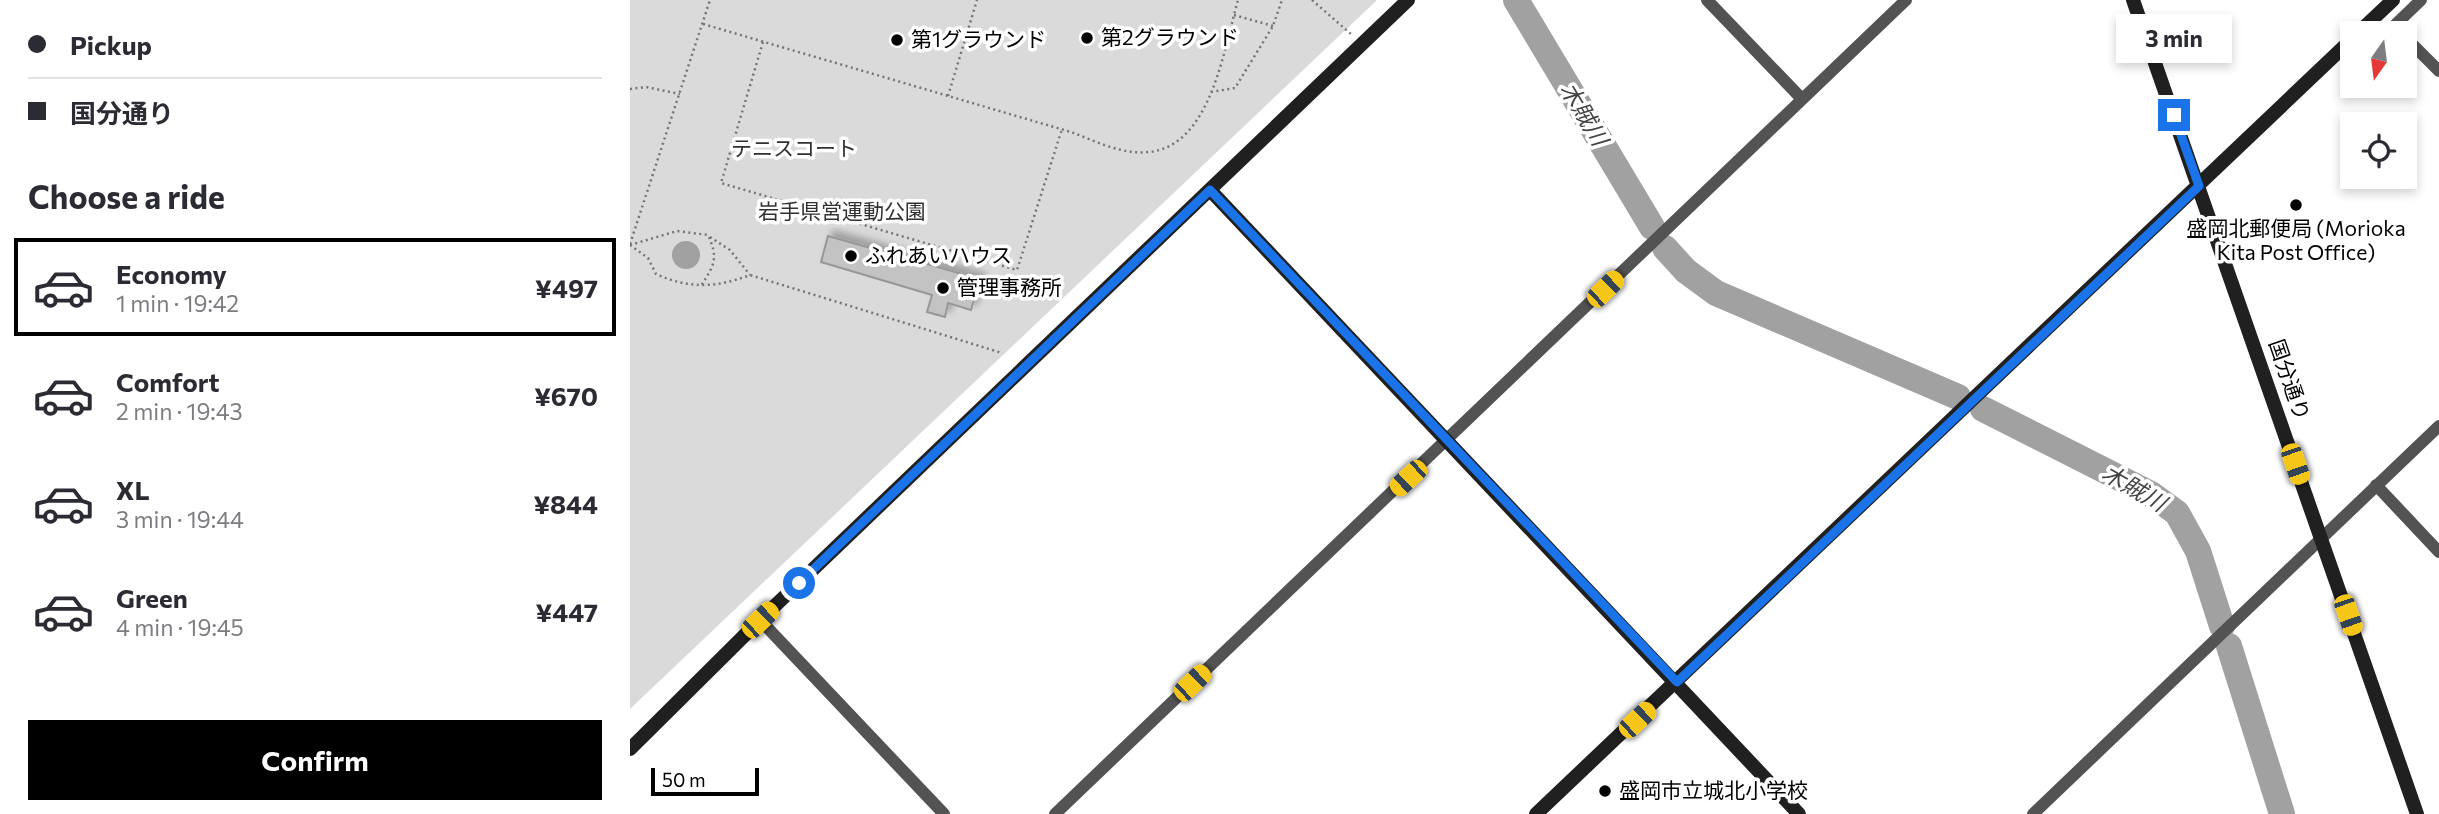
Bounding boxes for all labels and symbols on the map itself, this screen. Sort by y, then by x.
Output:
callout: 3 min [2116,13,2232,62]
north arrow [2340,21,2417,98]
place label: 第2グラウンド [1101,24,1239,49]
place label: 第1グラウンド [911,26,1046,51]
marker: 第2グラウンド [1079,30,1095,46]
marker: 第1グラウンド [889,32,905,48]
water label: 木賊川 [1555,77,1616,153]
route end [2158,99,2190,131]
park label: テニスコート [731,135,857,160]
marker: 盛岡北郵便局 (Morioka Kita Post Office) [2288,197,2304,213]
park label: 岩手県営運動公園 [758,198,926,223]
place label: 盛岡北郵便局 (Morioka Kita Post Office) [2186,215,2406,264]
place label: ふれあいハウス [865,242,1012,267]
marker: ふれあいハウス [843,248,859,264]
car [1583,267,1628,311]
place label: 管理事務所 [957,274,1062,299]
marker: 管理事務所 [935,280,951,296]
street label: 国分通り [2265,336,2316,423]
car [2279,441,2312,487]
car [1386,456,1431,500]
water label: 木賊川 [2098,458,2174,518]
route start [783,567,815,599]
car [2332,592,2365,638]
car [738,598,783,642]
car [1170,661,1215,705]
car [1615,698,1660,742]
scale bar [651,765,760,797]
place label: 盛岡市立城北小学校 [1619,777,1808,802]
marker: 盛岡市立城北小学校 [1597,783,1613,799]

